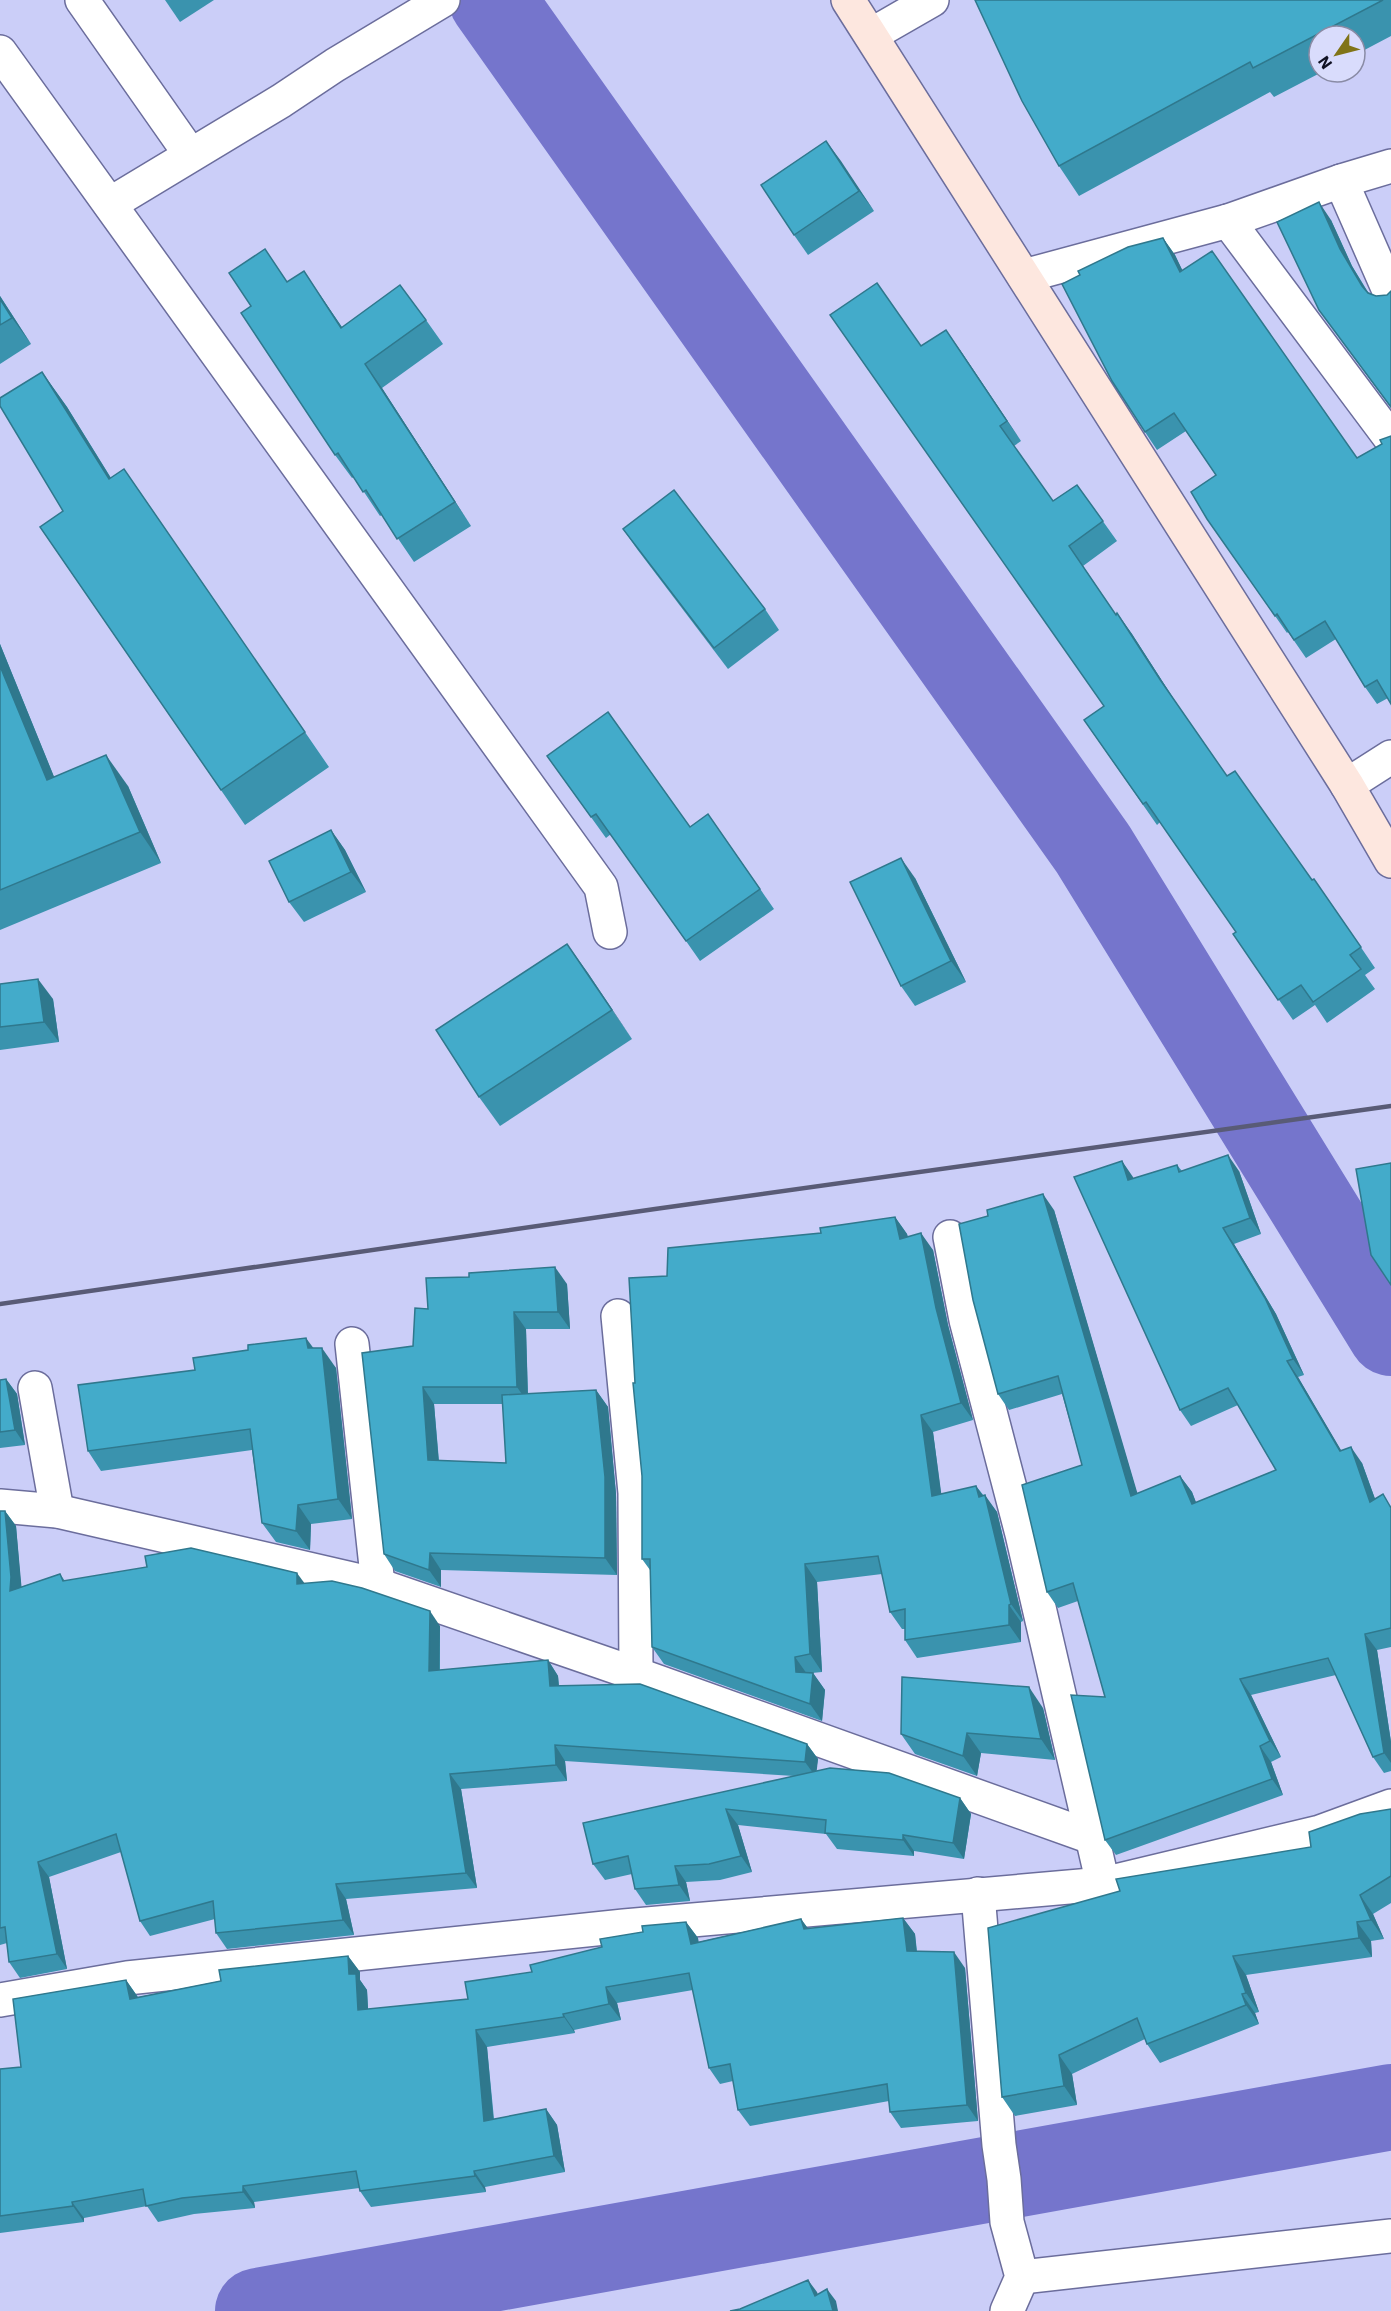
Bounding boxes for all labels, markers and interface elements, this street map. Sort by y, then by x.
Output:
north arrow [1307,24,1367,84]
text: N [1313,52,1336,73]

